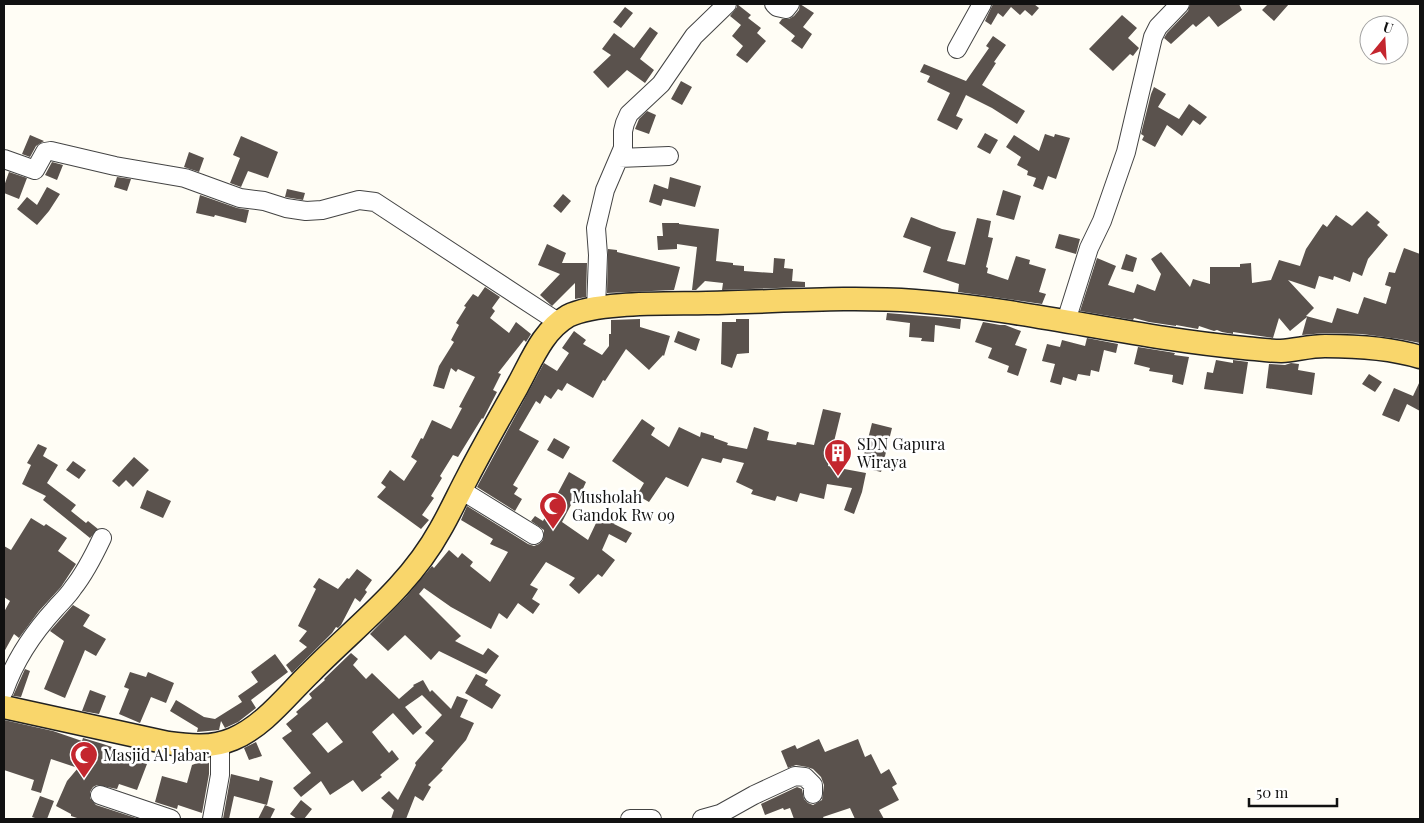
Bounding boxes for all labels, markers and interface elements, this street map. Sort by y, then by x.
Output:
north arrow [1359,15,1409,65]
text: U [1381,17,1396,38]
place label: SDN Gapura Wiraya [856,433,945,472]
building icon: SDN Gapura Wiraya [823,438,853,477]
place label: Musholah Gandok Rw 09 [572,486,675,525]
mosque icon: Musholah Gandok Rw 09 [538,491,568,530]
mosque icon: Masjid Al Jabar [69,740,99,779]
place label: Masjid Al Jabar [103,744,209,765]
scale bar [1249,776,1336,808]
text: 50 m [1256,782,1289,802]

